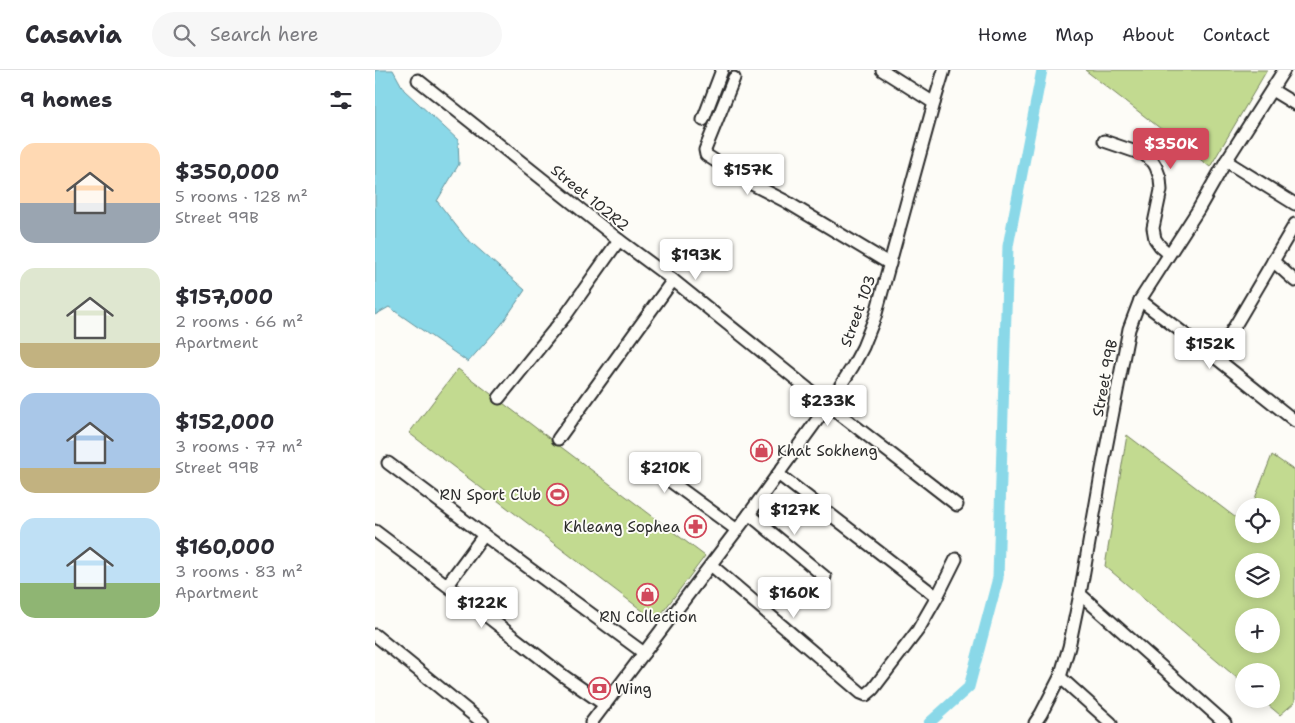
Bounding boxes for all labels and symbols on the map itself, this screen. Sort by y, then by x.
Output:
pin: $350K [1136,128,1206,170]
pin: $157K [713,154,783,196]
street label: Street 102R2 [547,160,633,236]
pin: $193K [661,238,731,281]
street label: Street 103 [836,272,880,350]
pin: $152K [1175,328,1245,370]
street label: Street 99B [1088,337,1122,418]
pin: $233K [793,384,863,427]
shop icon: Khat Sokheng [749,439,773,463]
place label: Khat Sokheng [777,441,878,461]
pin: $210K [630,452,700,494]
sports icon: RN Sport Club [545,483,569,507]
place label: RN Sport Club [440,485,541,505]
pin: $127K [760,494,830,536]
pharmacy icon: Khleang Sophea [684,515,708,539]
place label: Khleang Sophea [563,517,681,537]
pin: $160K [759,576,829,619]
shop icon: RN Collection [636,582,660,606]
pin: $122K [447,586,517,629]
place label: RN Collection [599,607,697,627]
bank icon: Wing [587,677,611,701]
place label: Wing [615,679,652,699]

